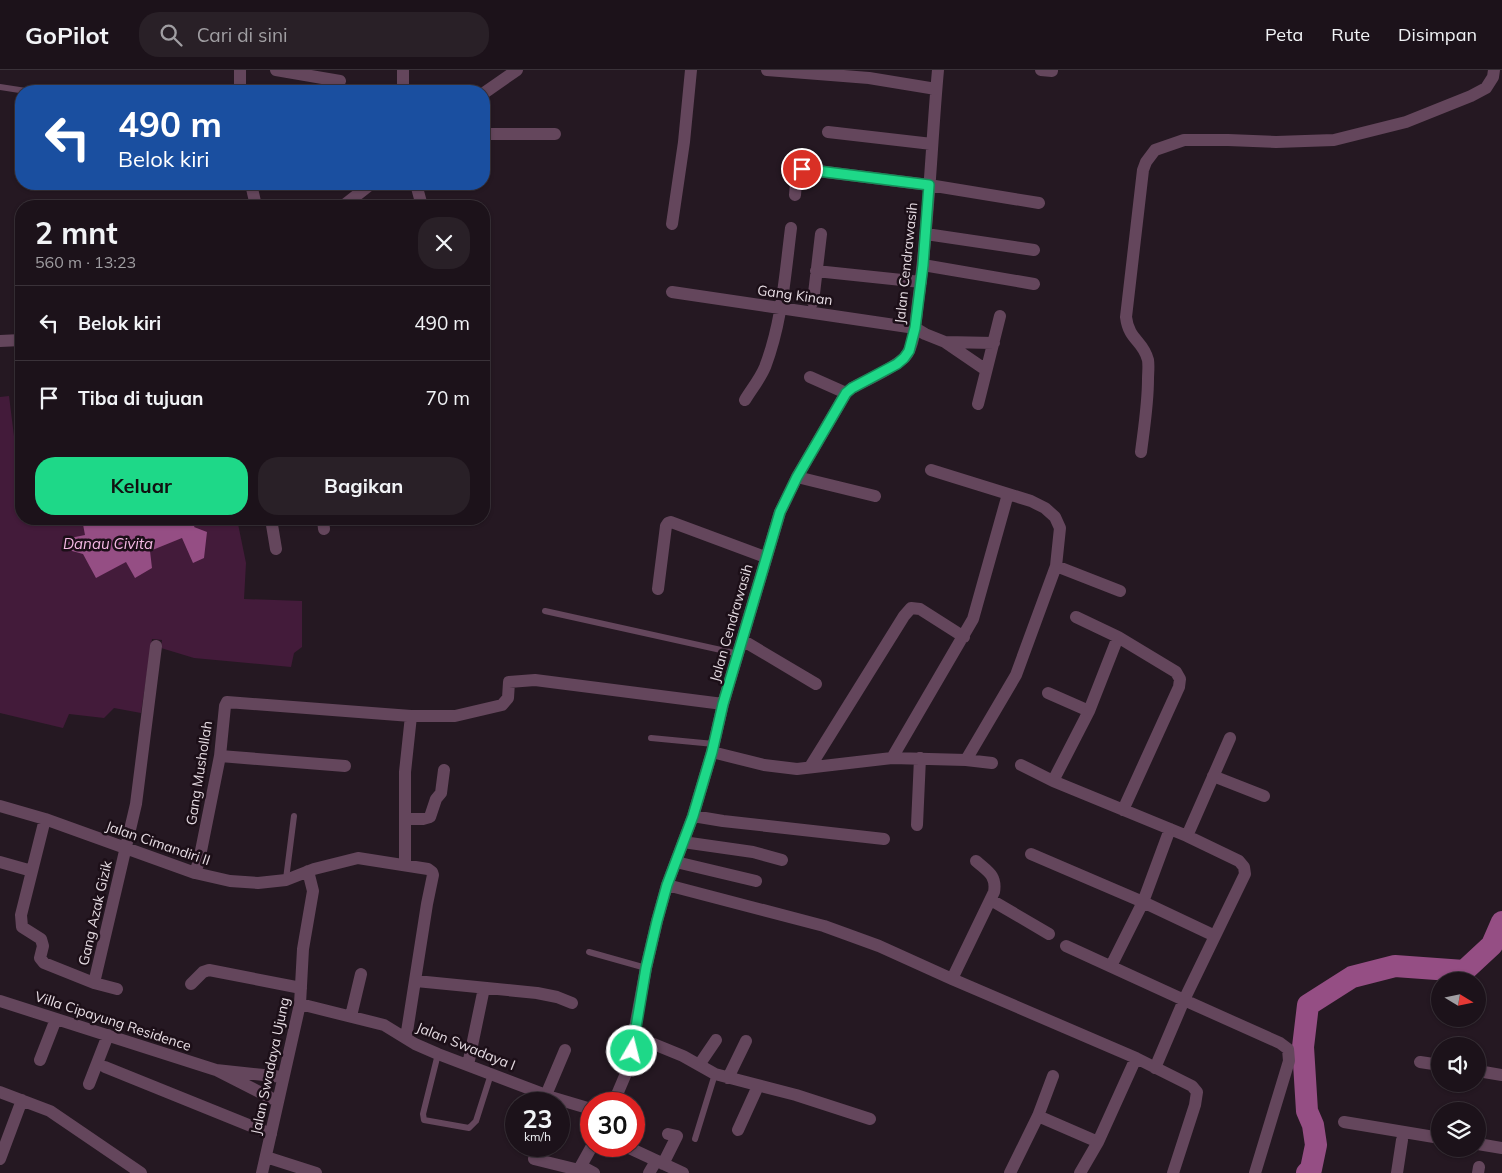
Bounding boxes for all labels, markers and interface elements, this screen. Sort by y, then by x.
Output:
search box [139,12,489,57]
text: GoPilot [25,20,109,50]
icon: search [157,21,185,49]
text: Cari di sini [197,23,288,47]
text: Peta [1265,23,1303,46]
text: Rute [1331,23,1370,46]
text: Disimpan [1398,23,1477,46]
text: 490 m [118,102,222,146]
icon: left [35,105,100,170]
text: Belok kiri [118,145,210,173]
pin [781,148,823,190]
icon: arrive [788,155,816,183]
street label: Jalan Cendrawasih [891,201,921,325]
text: 2 mnt [35,214,118,252]
button: close [418,217,470,269]
text: 560 m · 13:23 [35,252,136,272]
street label: Gang Kinan [756,281,834,309]
icon: left [35,309,63,337]
text: Belok kiri [78,311,161,335]
text: 490 m [414,311,470,335]
icon: arrive [35,384,63,412]
text: Tiba di tujuan [78,386,203,410]
text: 70 m [426,386,470,410]
button: Keluar [35,457,248,515]
button: Bagikan [258,457,470,515]
water label: Danau Civita [63,534,153,553]
street label: Jalan Cendrawasih [706,562,756,684]
street label: Gang Mushollah [182,720,216,826]
street label: Jalan Cimandiri II [103,817,213,869]
street label: Gang Azak Gizik [74,858,116,967]
north arrow [1431,972,1486,1028]
map controls [1431,972,1486,1157]
street label: Villa Cipayung Residence [33,987,193,1055]
street label: Jalan Swadaya Ujung [247,996,293,1136]
street label: Jalan Swadaya I [414,1018,518,1074]
position arrow [605,1024,657,1076]
button: sound [1431,1037,1486,1092]
speed limit sign: 30 [580,1092,645,1157]
button: layers [1431,1102,1486,1157]
text: 23 [522,1103,553,1134]
text: km/h [524,1129,551,1144]

